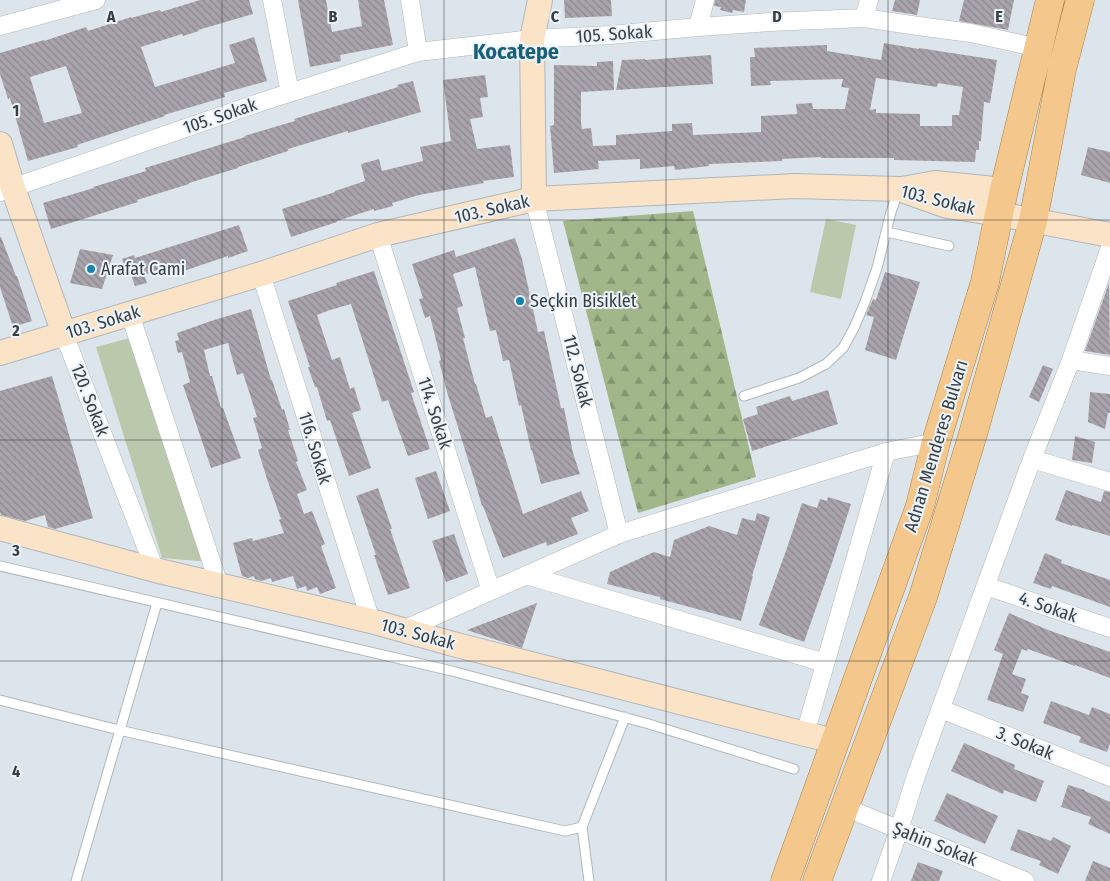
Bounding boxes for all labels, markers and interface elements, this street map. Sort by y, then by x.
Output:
text: A [106,7,116,26]
text: B [329,7,338,26]
text: C [551,7,560,26]
text: D [772,7,782,26]
text: E [995,7,1003,26]
street label: 105. Sokak [575,20,653,48]
district label: Kocatepe [473,38,559,65]
street label: 105. Sokak [180,93,260,139]
text: 1 [13,101,19,120]
street label: 103. Sokak [898,180,978,220]
street label: 103. Sokak [452,190,532,228]
place label: Arafat Cami [101,258,185,280]
marker: Arafat Cami [85,263,97,275]
place label: Seçkin Bisiklet [530,290,637,312]
marker: Seçkin Bisiklet [514,295,526,307]
street label: 103. Sokak [63,300,143,344]
text: 2 [11,321,20,340]
street label: 112. Sokak [558,333,598,410]
street label: Adnan Menderes Bulvarı [899,357,973,535]
street label: 120. Sokak [66,361,114,440]
street label: 114. Sokak [413,374,457,452]
street label: 116. Sokak [294,409,337,487]
text: 3 [11,541,20,560]
street label: 4. Sokak [1016,587,1081,627]
street label: 103. Sokak [378,614,458,655]
street label: 3. Sokak [993,722,1057,765]
text: 4 [12,762,20,781]
street label: Şahin Sokak [890,817,981,871]

